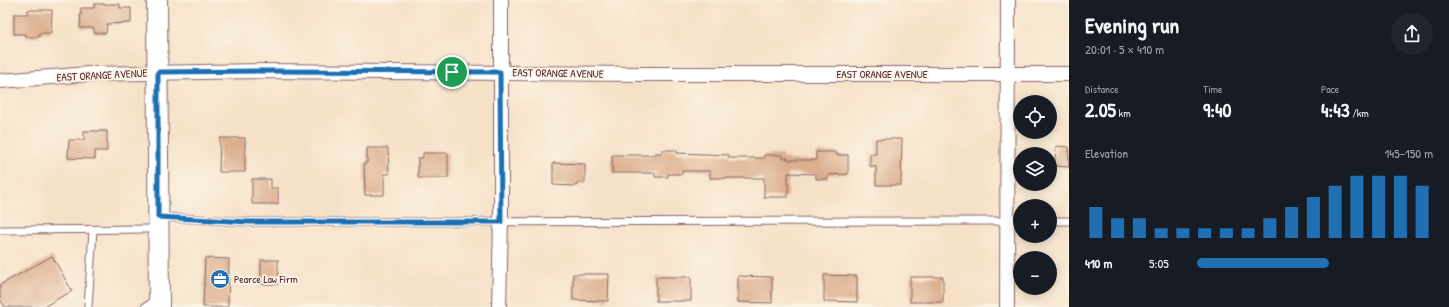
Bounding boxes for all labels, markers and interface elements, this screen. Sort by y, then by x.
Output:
text: Evening run [1085,10,1179,40]
button: share [1391,13,1433,55]
text: 20:01 · 5 × 410 m [1085,40,1164,58]
pin [435,55,469,89]
icon: arrive [441,61,463,83]
street label: EAST ORANGE AVENUE [512,65,604,81]
street label: EAST ORANGE AVENUE [56,66,148,84]
street label: EAST ORANGE AVENUE [836,67,928,81]
text: Distance [1085,82,1119,96]
text: Time [1203,82,1222,96]
text: Pace [1321,82,1339,96]
map controls [1013,95,1057,295]
button: locate [1013,95,1057,139]
text: 2.05 [1085,96,1116,123]
text: 9:40 [1203,96,1231,123]
text: 4:43 [1321,96,1350,123]
text: km [1116,106,1131,120]
text: /km [1350,106,1369,120]
text: Elevation [1085,144,1128,162]
text: 145–150 m [1385,144,1433,162]
button: layers [1013,147,1057,191]
button: + [1013,199,1057,243]
button: − [1013,251,1057,295]
text: 410 m [1085,254,1112,272]
text: 5:05 [1149,254,1169,272]
office icon: Pearce Law Firm [209,268,231,290]
place label: Pearce Law Firm [234,272,298,286]

